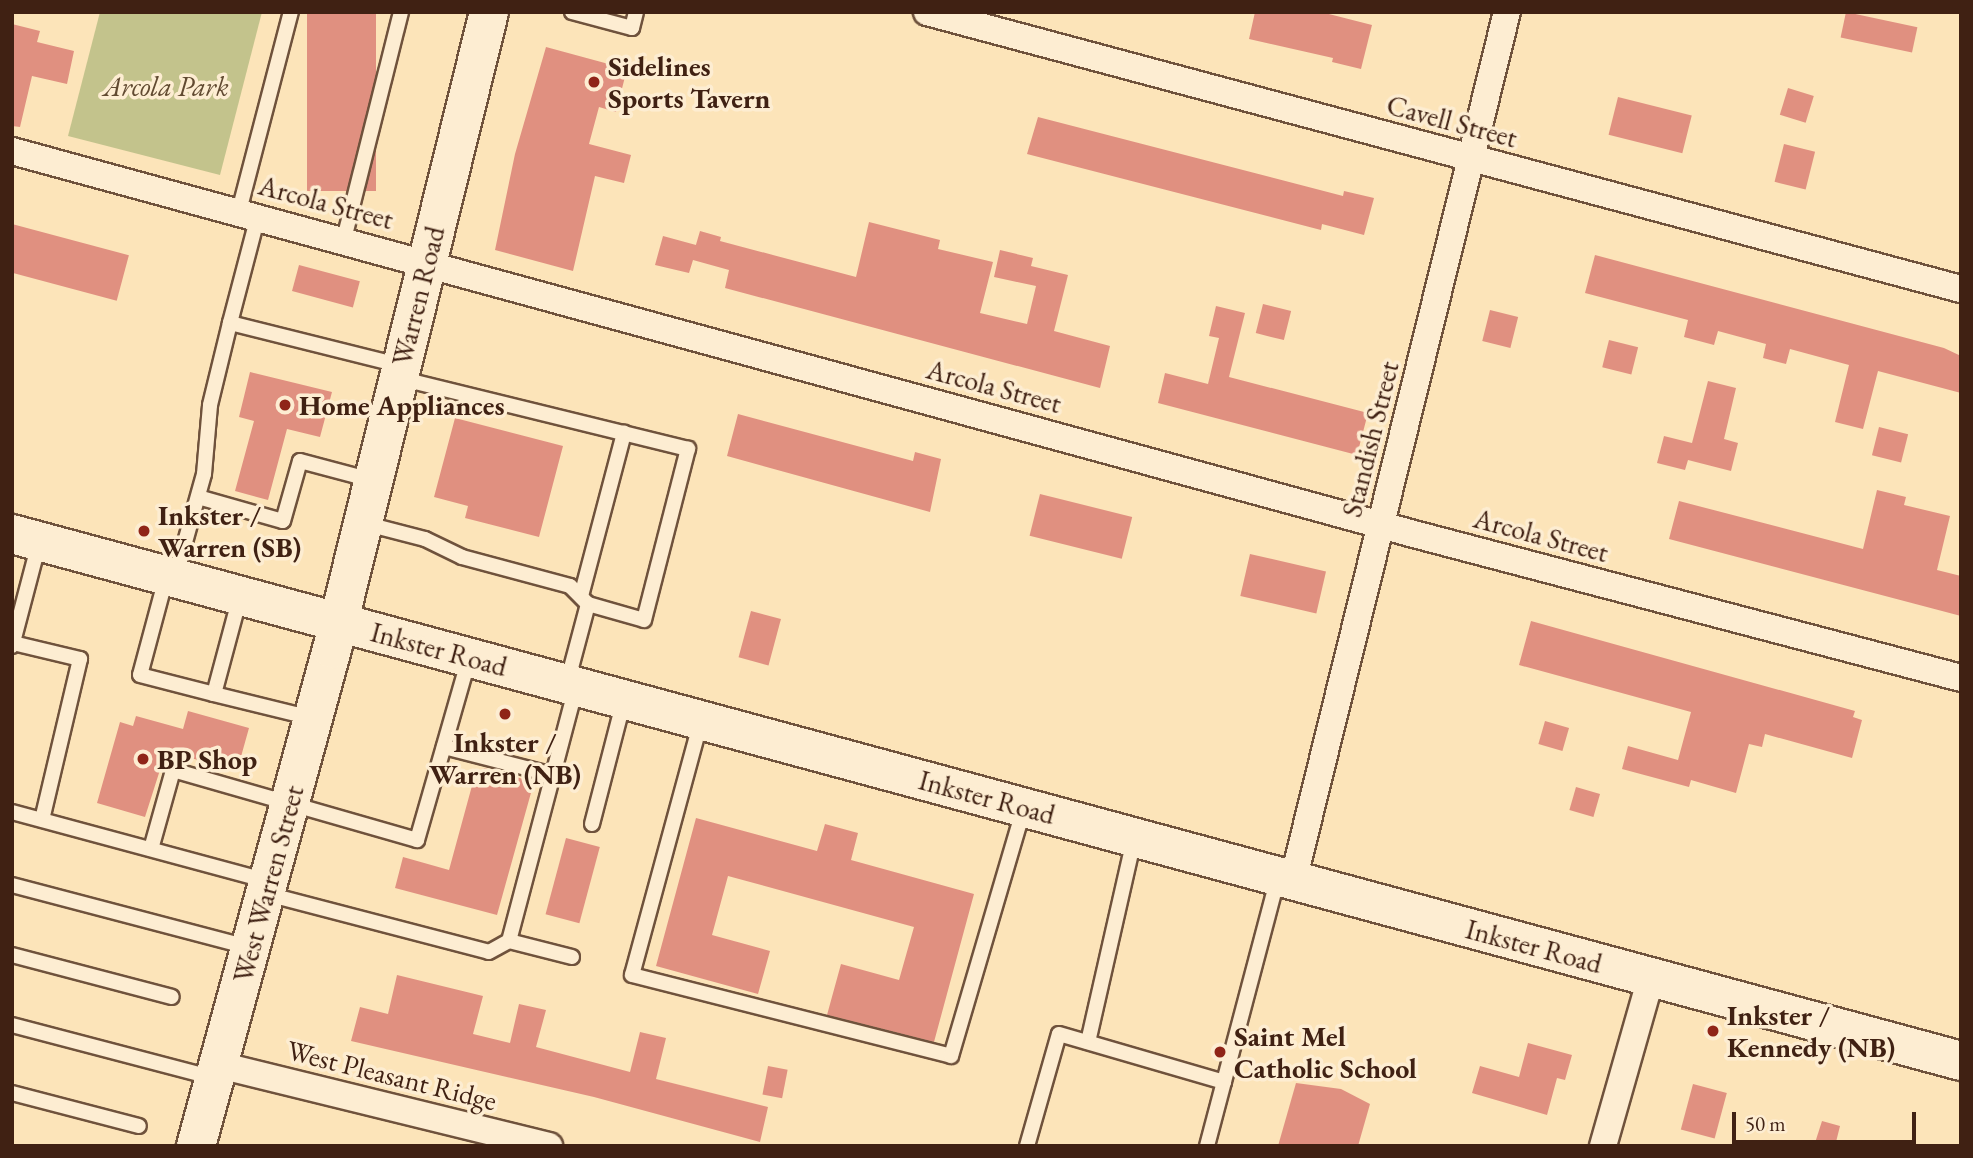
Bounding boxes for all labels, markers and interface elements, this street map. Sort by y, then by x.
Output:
place label: Sidelines Sports Tavern [608,49,770,115]
park label: Arcola Park [103,69,229,103]
marker: Sidelines Sports Tavern [586,74,602,90]
street label: Cavell Street [1383,87,1521,155]
street label: Arcola Street [255,168,397,236]
street label: Warren Road [384,223,452,369]
street label: Arcola Street [923,352,1065,420]
street label: Standish Street [1334,358,1406,520]
place label: Home Appliances [299,388,505,422]
marker: Home Appliances [277,397,293,413]
place label: Inkster / Warren (SB) [158,498,301,564]
street label: Arcola Street [1470,501,1612,569]
marker: Inkster / Warren (SB) [136,523,152,539]
street label: Inkster Road [367,615,511,683]
marker: Inkster / Warren (NB) [497,706,513,722]
place label: Inkster / Warren (NB) [429,725,581,791]
place label: BP Shop [157,742,257,776]
marker: BP Shop [135,751,151,767]
street label: Inkster Road [915,763,1059,831]
street label: West Warren Street [226,782,310,986]
street label: Inkster Road [1462,912,1606,980]
place label: Inkster / Kennedy (NB) [1727,998,1895,1064]
place label: Saint Mel Catholic School [1234,1019,1417,1085]
marker: Inkster / Kennedy (NB) [1705,1023,1721,1039]
street label: West Pleasant Ridge [284,1033,500,1117]
marker: Saint Mel Catholic School [1212,1044,1228,1060]
scale bar [1735,1098,1919,1142]
text: 50 m [1745,1110,1786,1137]

